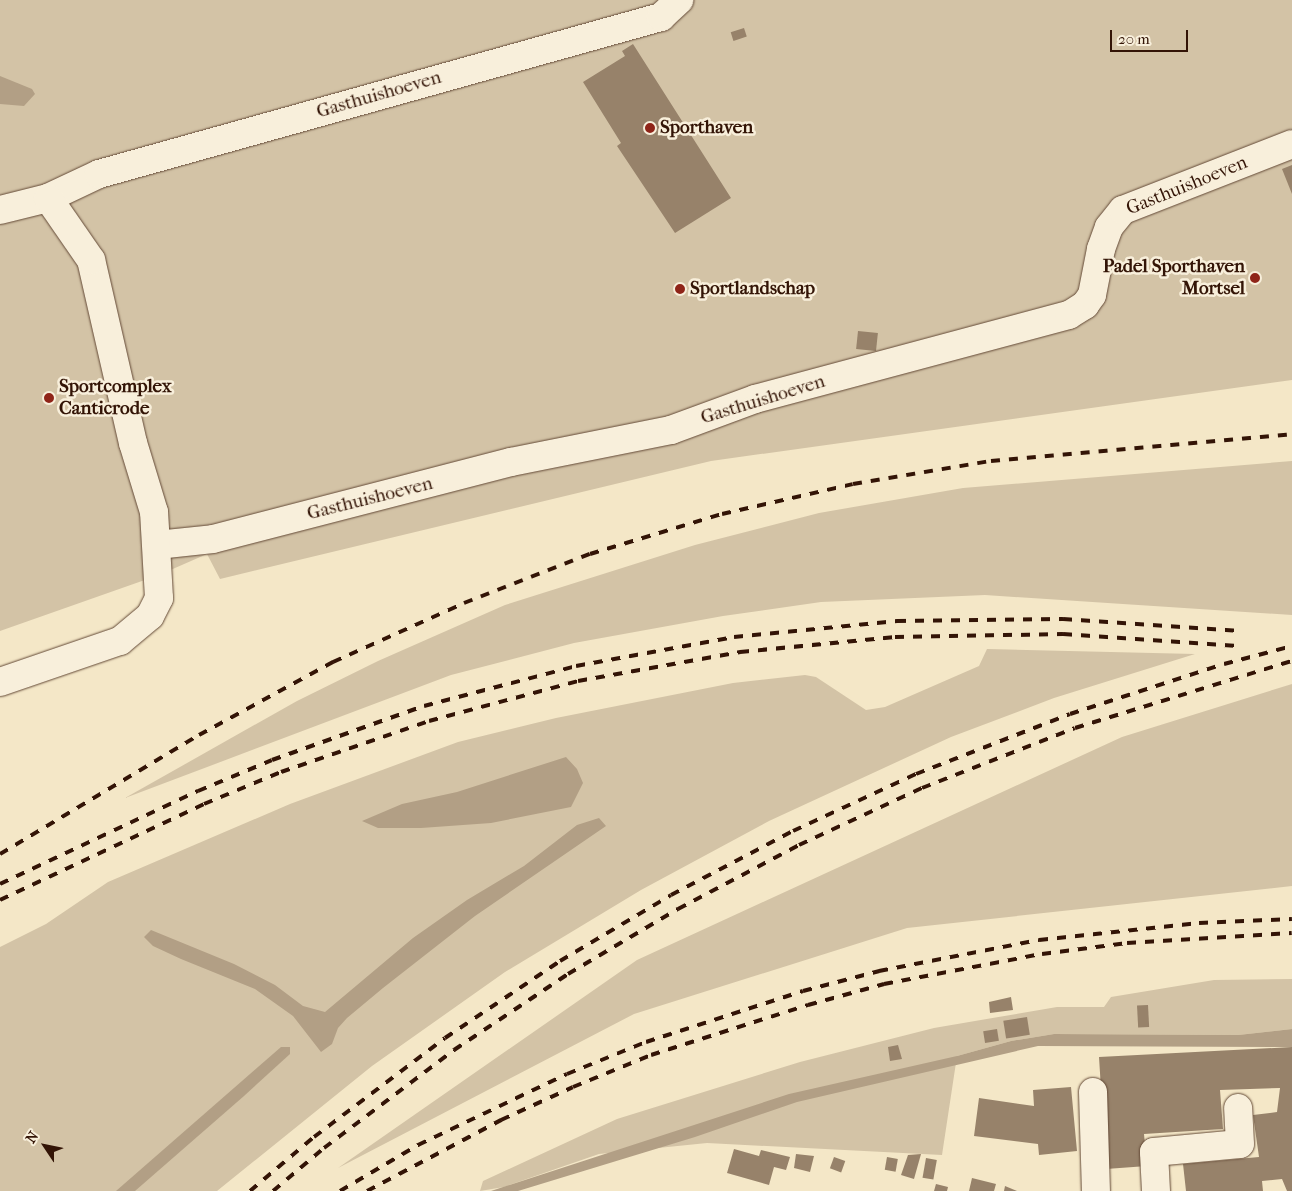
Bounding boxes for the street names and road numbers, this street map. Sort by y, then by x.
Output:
street label: Gasthuishoeven [314,66,444,124]
street label: Gasthuishoeven [1123,151,1251,221]
street label: Gasthuishoeven [698,370,828,430]
street label: Gasthuishoeven [305,472,435,526]

